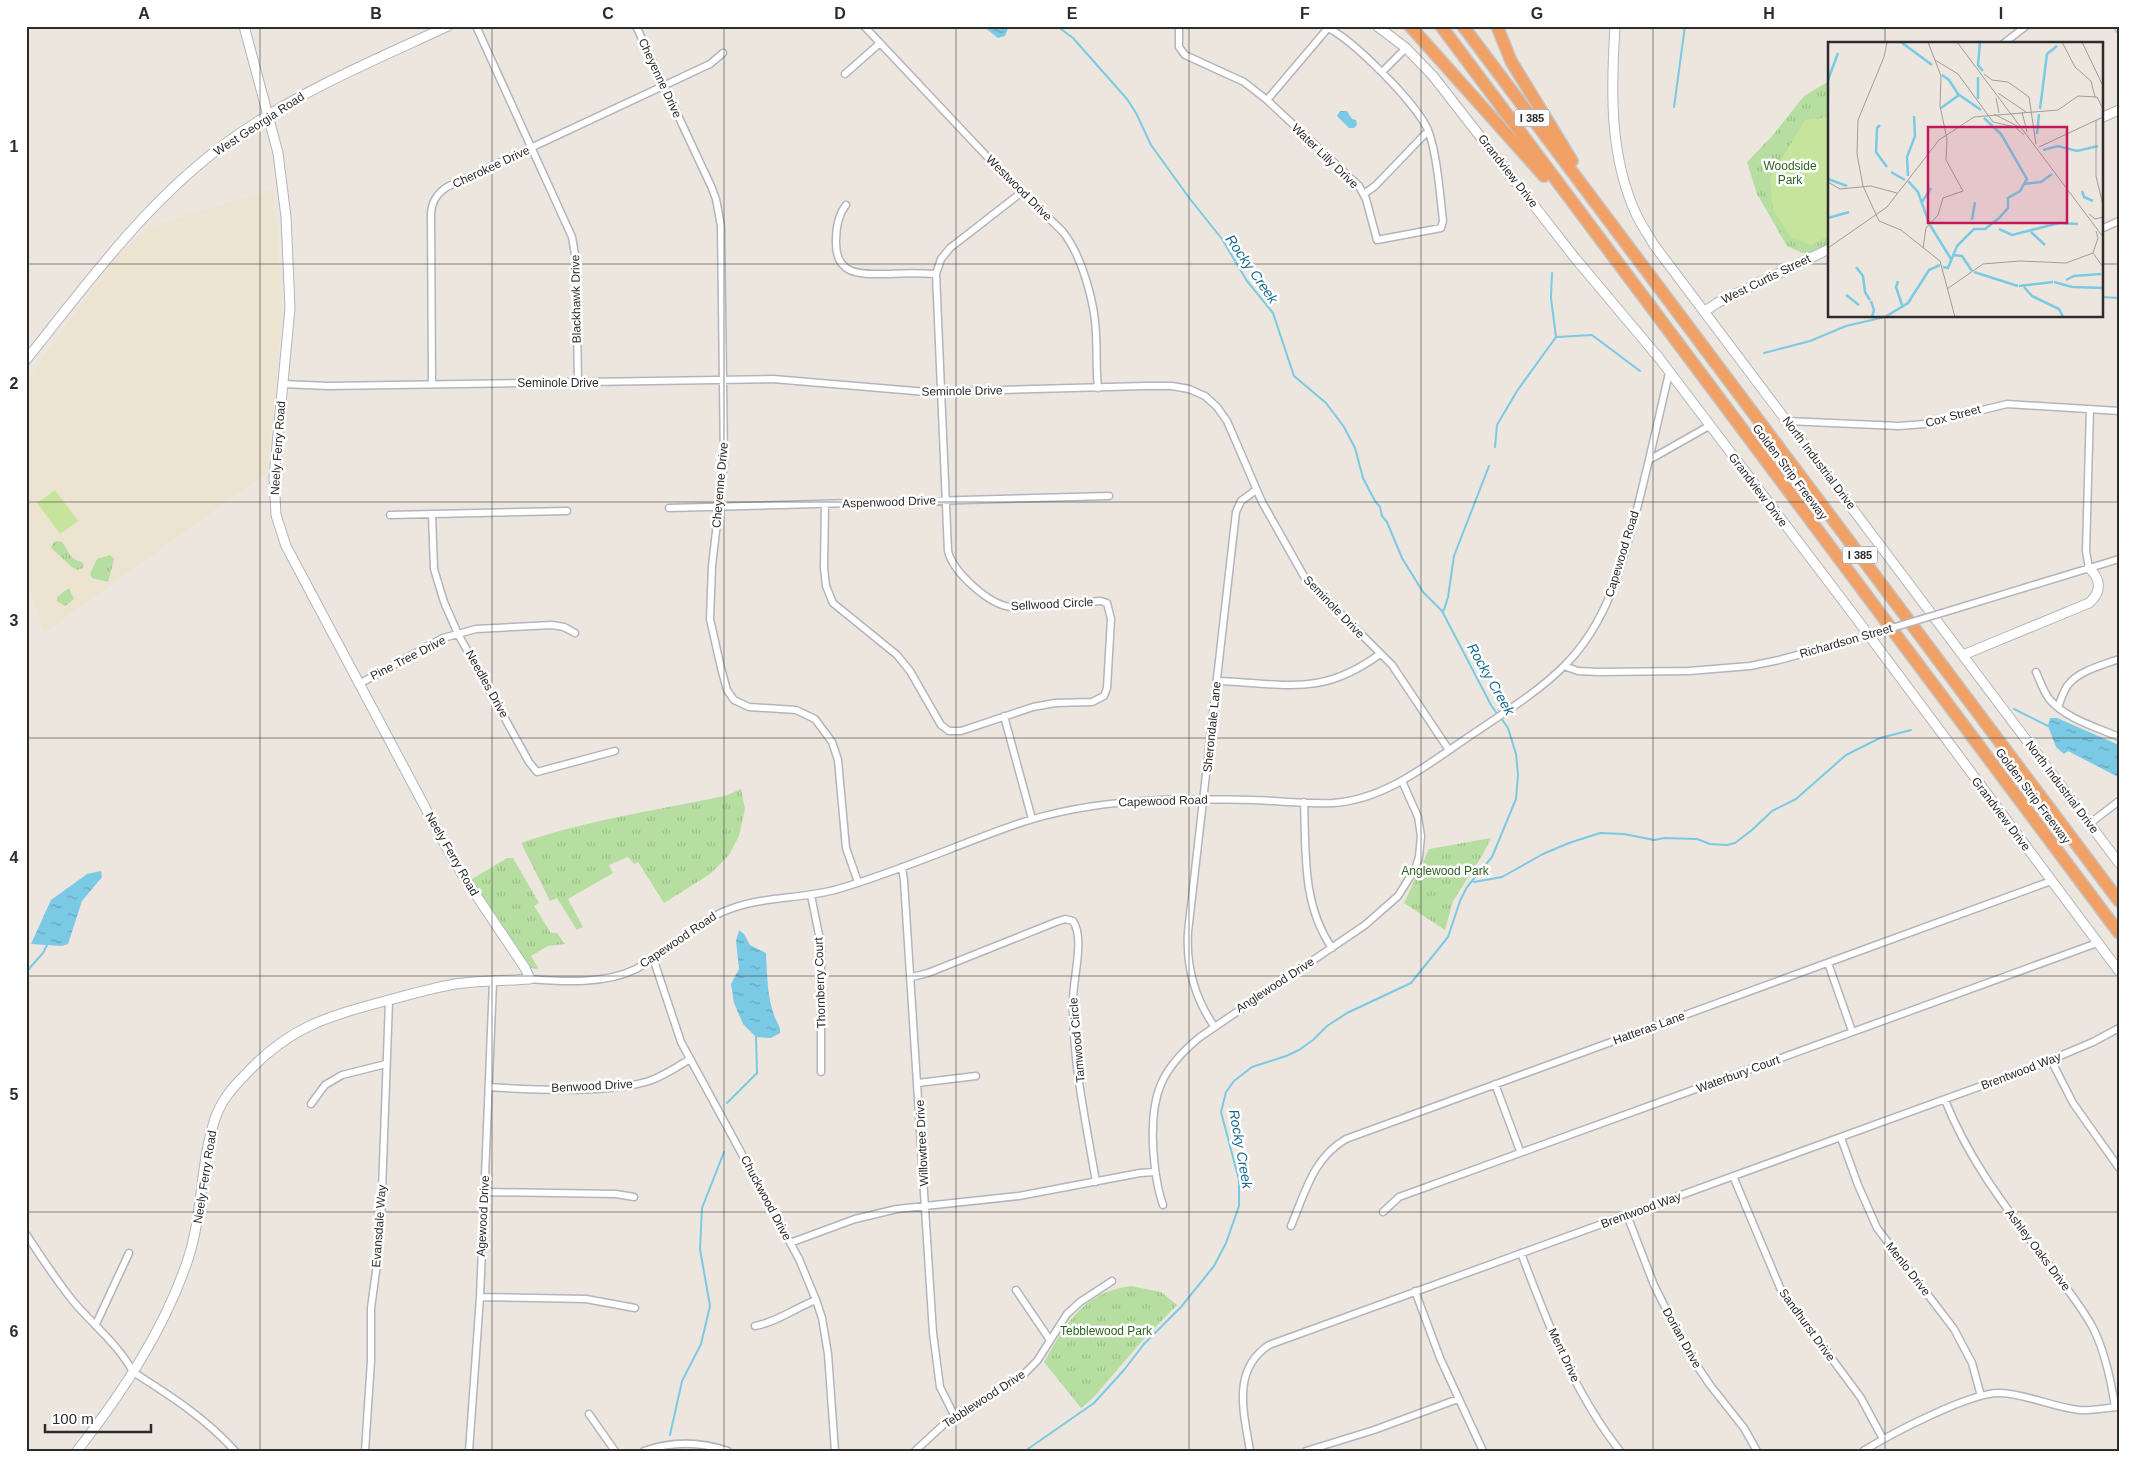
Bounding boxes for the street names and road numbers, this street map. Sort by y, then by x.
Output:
street label: Cheyenne Drive [635,36,685,120]
street label: West Georgia Road [211,89,307,159]
road number: I 385 [1514,110,1550,126]
street label: Water Lilly Drive [1289,121,1361,191]
street label: Grandview Drive [1475,132,1541,211]
street label: Cherokee Drive [450,143,532,191]
street label: Westwood Drive [983,152,1055,224]
street label: West Curtis Street [1719,251,1813,307]
street label: Blackhawk Drive [568,254,584,343]
street label: Seminole Drive [517,376,599,390]
street label: Seminole Drive [921,383,1003,399]
street label: Neely Ferry Road [268,401,288,495]
street label: Cox Street [1924,402,1983,430]
street label: North Industrial Drive [1779,414,1859,512]
street label: Golden Strip Freeway [1749,421,1831,523]
street label: Cheyenne Drive [709,441,731,528]
street label: Grandview Drive [1726,450,1790,530]
street label: Aspenwood Drive [842,493,937,511]
street label: Capewood Road [1602,509,1642,599]
road number: I 385 [1842,546,1878,564]
street label: Seminole Drive [1301,573,1368,641]
street label: Sellwood Circle [1010,595,1094,613]
street label: Richardson Street [1798,621,1895,661]
street label: Pine Tree Drive [368,633,448,683]
street label: Needles Drive [463,648,512,721]
street label: Sherondale Lane [1200,680,1224,773]
street label: North Industrial Drive [2022,738,2102,836]
street label: Golden Strip Freeway [1992,745,2074,847]
street label: Grandview Drive [1969,774,2033,854]
street label: Capewood Road [1118,792,1208,810]
street label: Neely Ferry Road [422,810,482,898]
street label: Capewood Road [637,909,719,971]
street label: Thornberry Court [811,936,829,1029]
street label: Anglewood Drive [1233,954,1317,1016]
street label: Tamwood Circle [1066,997,1088,1083]
street label: Hatteras Lane [1611,1008,1687,1047]
street label: Brentwood Way [1979,1049,2063,1093]
street label: Waterbury Court [1694,1052,1782,1096]
street label: Benwood Drive [551,1077,633,1095]
street label: Willowtree Drive [913,1099,931,1187]
street label: Neely Ferry Road [191,1129,219,1225]
street label: Chuckwood Drive [738,1153,794,1243]
street label: Agewood Drive [474,1175,492,1257]
street label: Evansdale Way [369,1184,389,1268]
street label: Brentwood Way [1599,1189,1683,1231]
street label: Ashley Oaks Drive [2003,1206,2073,1294]
street label: Menlo Drive [1883,1239,1933,1299]
street label: Sandhurst Drive [1776,1286,1838,1364]
street label: Dorian Drive [1660,1305,1704,1371]
street label: Ment Drive [1545,1326,1583,1385]
street label: Tebblewood Drive [940,1367,1028,1431]

